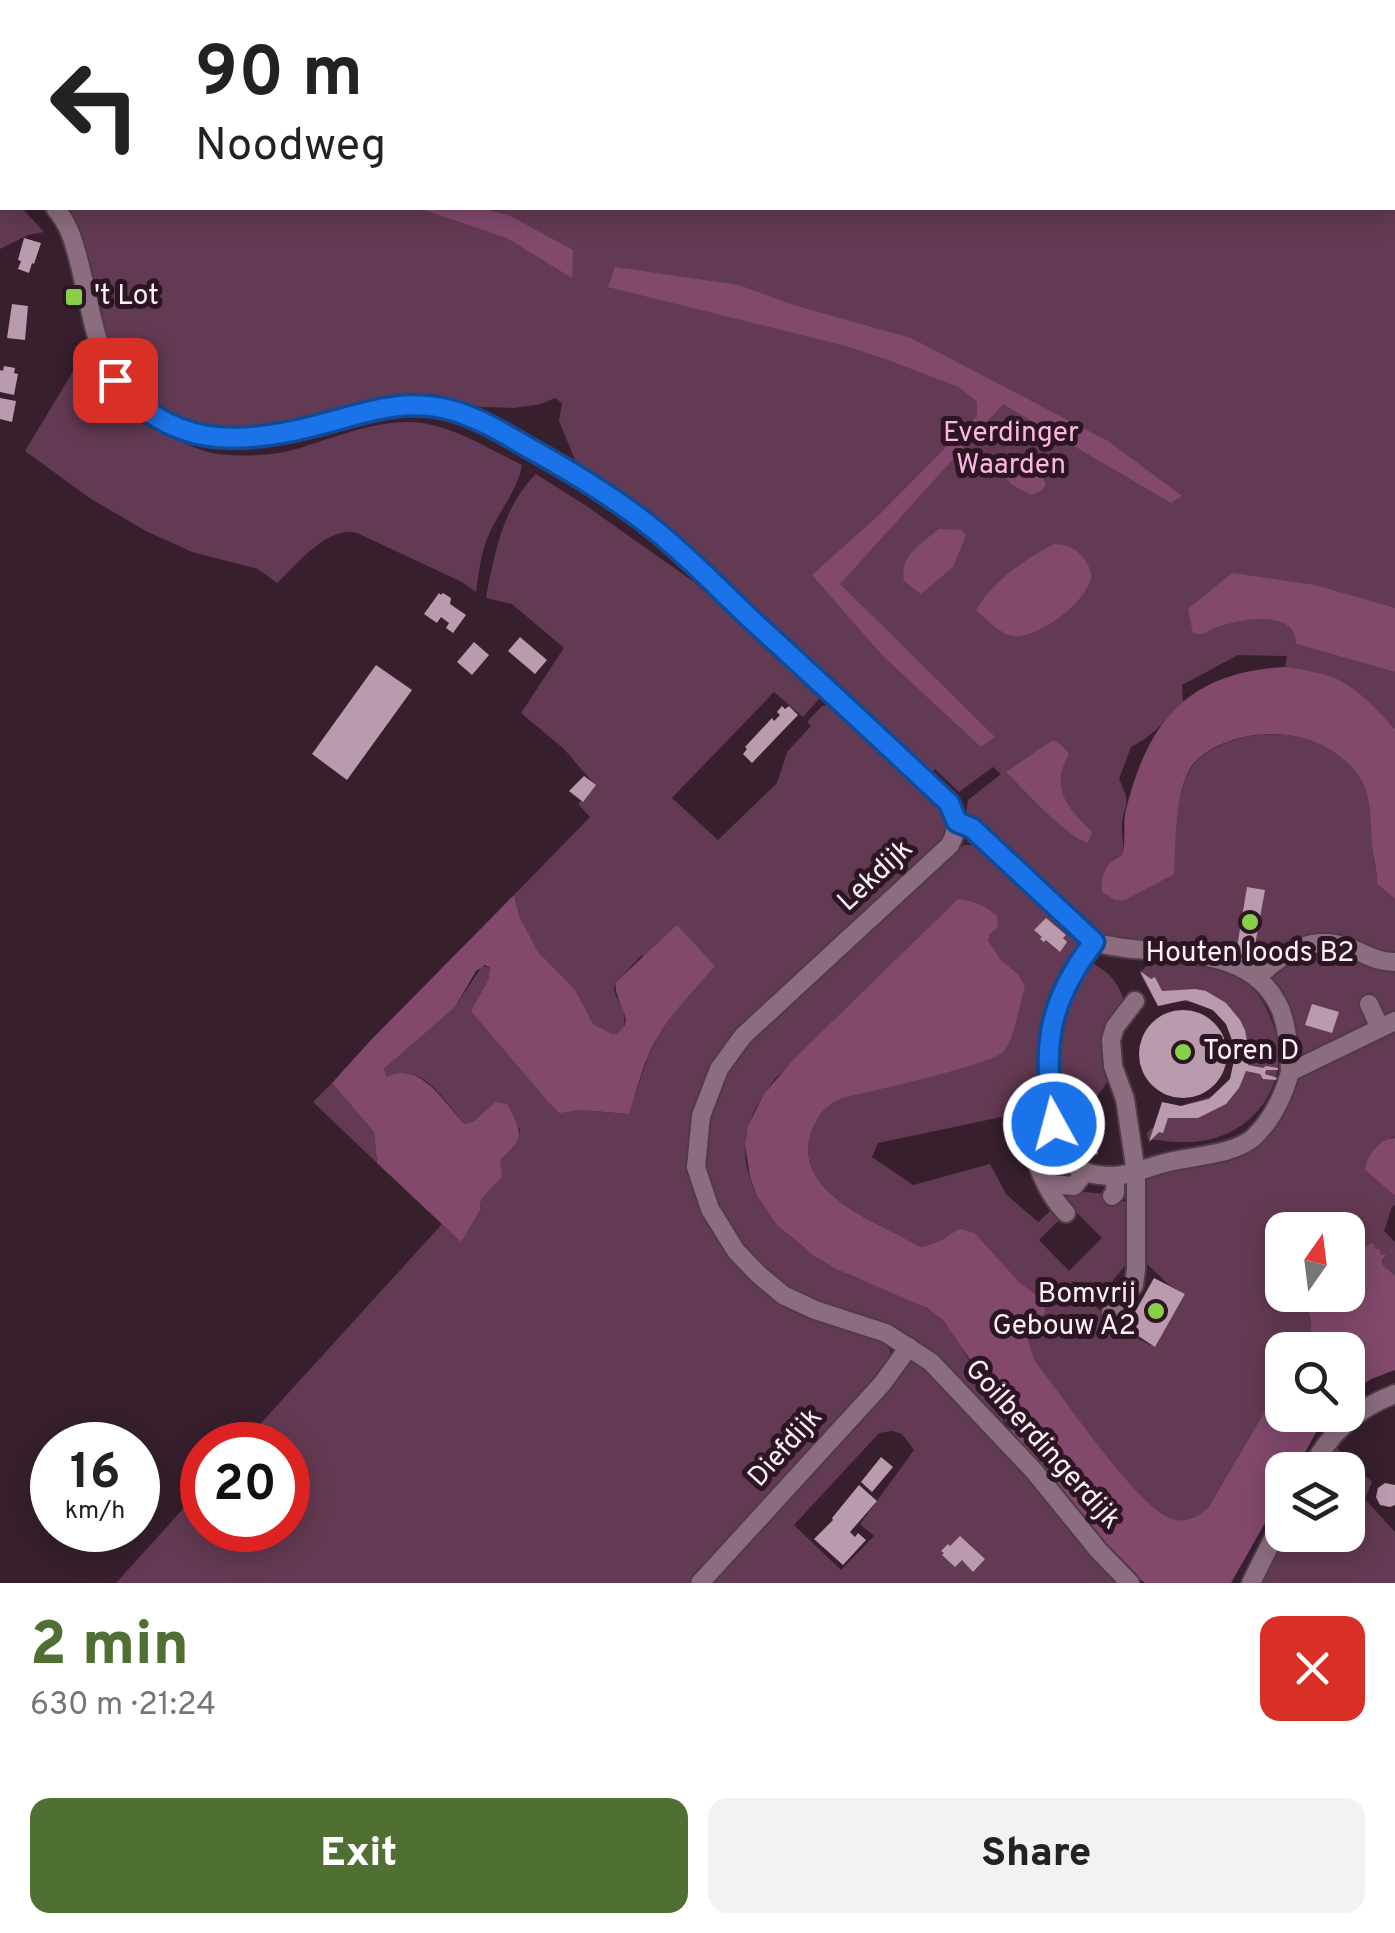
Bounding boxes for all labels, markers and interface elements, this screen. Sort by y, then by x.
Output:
text: 90 m [195,32,363,121]
icon: left [30,40,160,170]
text: Noodweg [195,119,386,176]
place label: 't Lot [94,279,159,315]
marker: 't Lot [63,286,85,308]
pin [73,338,158,423]
icon: arrive [88,353,143,408]
park label: Everdinger Waarden [943,416,1079,484]
street label: Lekdijk [831,832,921,920]
marker: Houten loods B2 [1239,911,1261,933]
place label: Houten loods B2 [1146,936,1354,972]
place label: Toren D [1203,1034,1299,1070]
marker: Toren D [1172,1041,1194,1063]
position arrow [1002,1072,1106,1176]
north arrow [1265,1212,1365,1312]
map controls [1265,1212,1365,1552]
place label: Bomvrij Gebouw A2 [992,1277,1136,1345]
marker: Bomvrij Gebouw A2 [1145,1300,1167,1322]
button: search [1265,1332,1365,1432]
street label: Goilberdingerdijk [956,1352,1128,1538]
street label: Diefdijk [741,1401,831,1495]
speed limit sign: 20 [180,1422,310,1552]
text: 16 [70,1443,120,1506]
button: layers [1265,1452,1365,1552]
text: km/h [65,1496,125,1528]
text: 2 min [30,1610,189,1686]
button: close [1260,1616,1365,1721]
text: 630 m · 21:24 [30,1686,216,1726]
button: Exit [30,1798,688,1913]
button: Share [708,1798,1365,1913]

